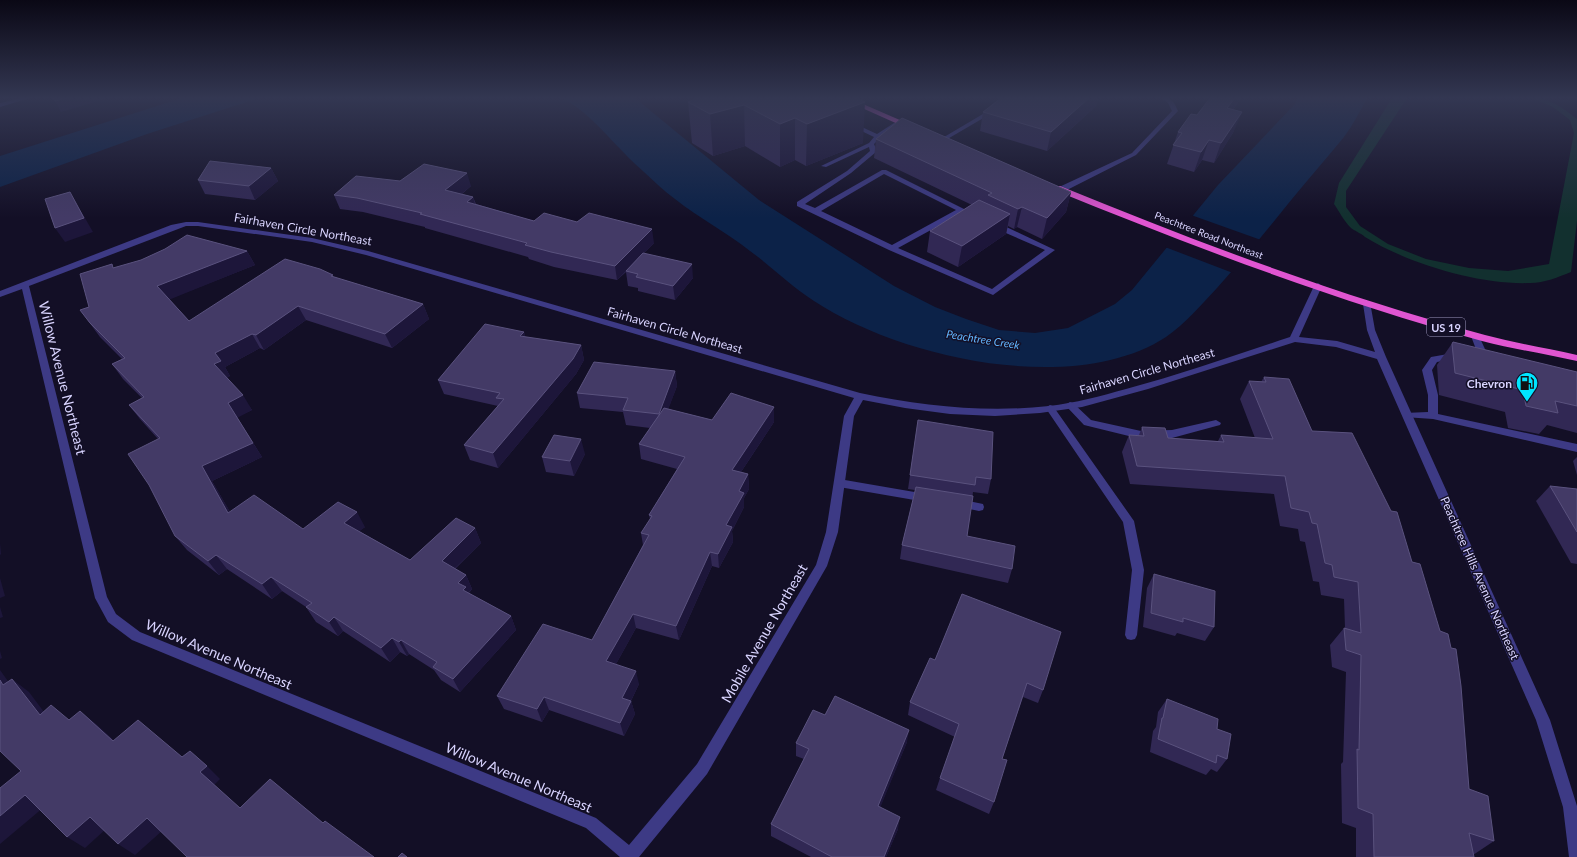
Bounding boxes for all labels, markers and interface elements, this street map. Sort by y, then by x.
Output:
street label: Fairhaven Circle Northeast [233,209,374,249]
street label: Peachtree Road Northeast [1153,209,1265,261]
street label: Willow Avenue Northeast [36,299,90,457]
street label: Fairhaven Circle Northeast [606,304,745,357]
road number: US 19 [1427,318,1465,336]
water label: Peachtree Creek [945,327,1021,351]
street label: Fairhaven Circle Northeast [1078,344,1217,397]
fuel station icon: Chevron [1514,370,1540,403]
place label: Chevron [1467,376,1512,391]
street label: Peachtree Hills Avenue Northeast [1437,494,1523,662]
street label: Mobile Avenue Northeast [717,561,811,705]
street label: Willow Avenue Northeast [143,615,295,693]
street label: Willow Avenue Northeast [443,738,595,816]

